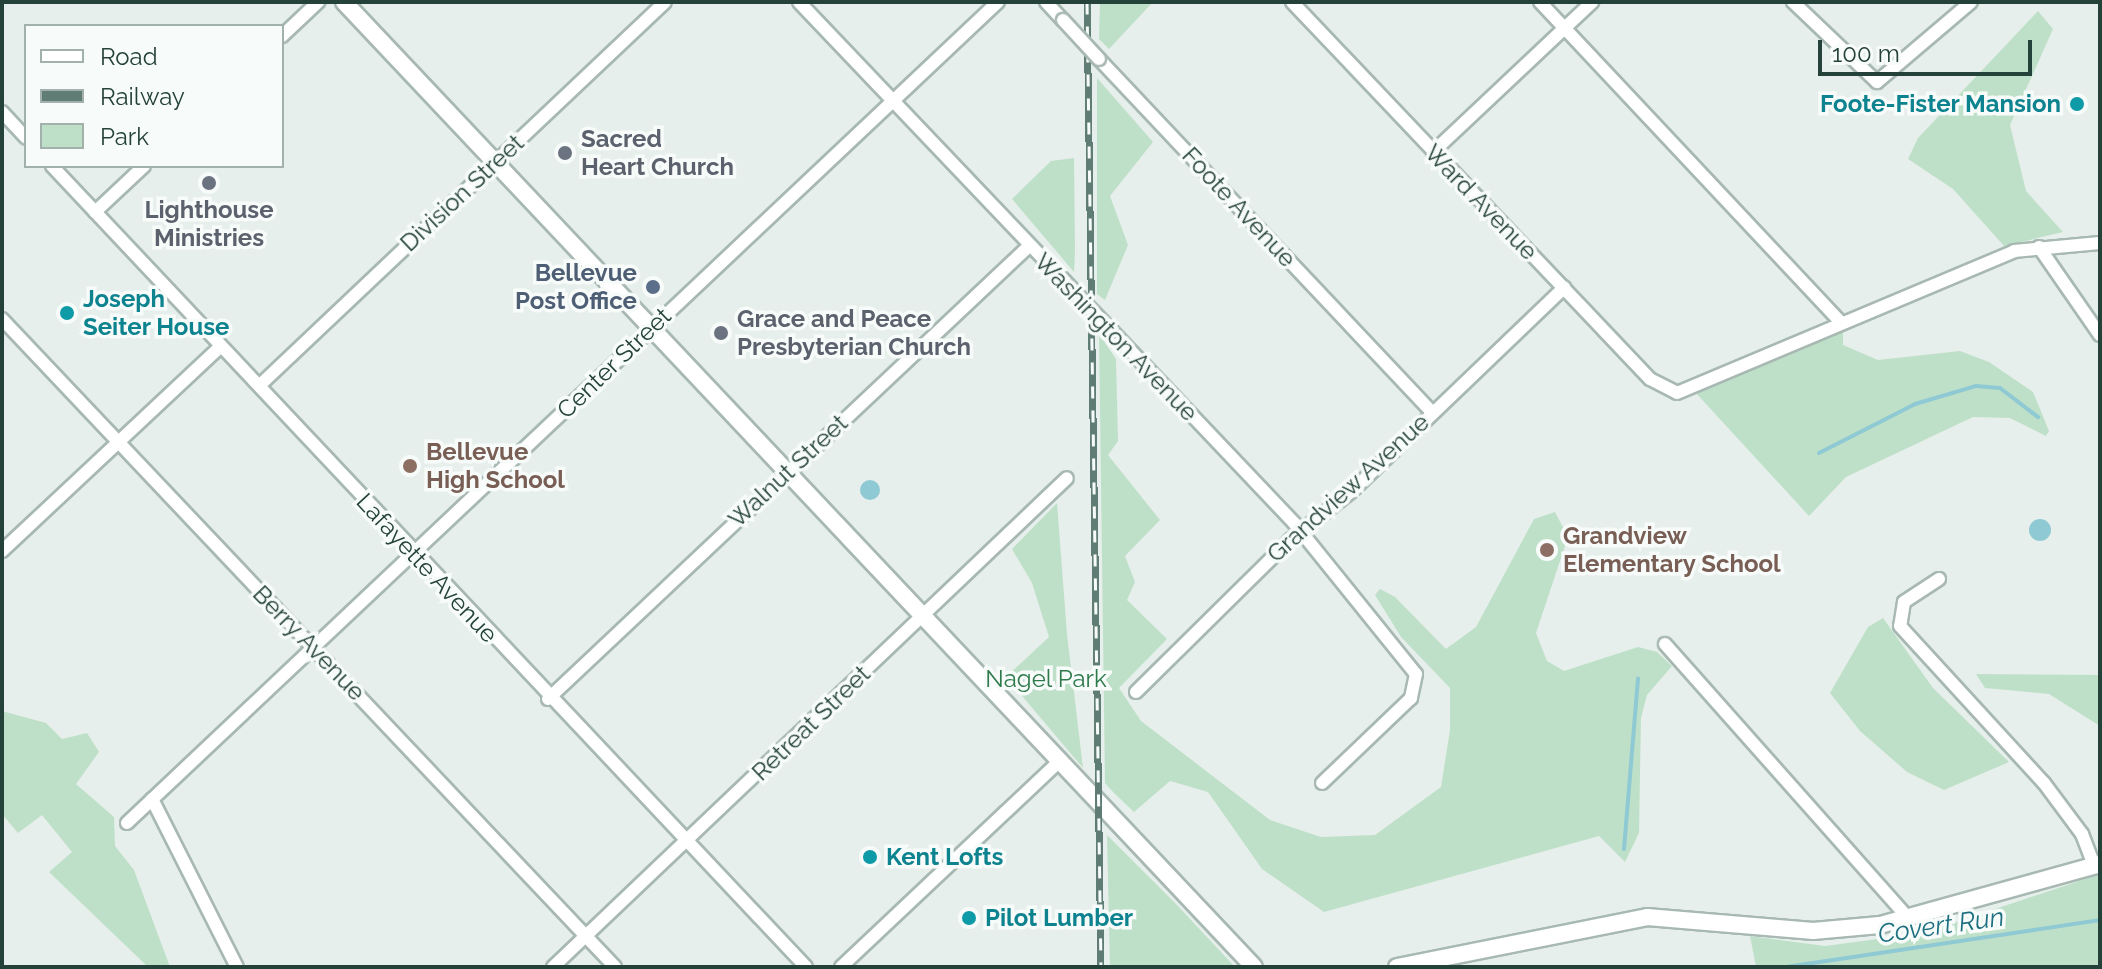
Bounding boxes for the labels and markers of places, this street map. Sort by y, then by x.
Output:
place label: Foote-Fister Mansion [1820,90,2061,118]
marker: Foote-Fister Mansion [2068,95,2086,113]
place label: Sacred Heart Church [581,125,734,181]
marker: Sacred Heart Church [556,144,574,162]
marker: Lighthouse Ministries [200,174,218,192]
place label: Lighthouse Ministries [144,196,274,252]
place label: Bellevue Post Office [515,259,637,315]
marker: Bellevue Post Office [644,278,662,296]
place label: Joseph Seiter House [83,285,230,341]
marker: Joseph Seiter House [58,304,76,322]
place label: Grace and Peace Presbyterian Church [737,305,971,361]
marker: Grace and Peace Presbyterian Church [712,324,730,342]
place label: Bellevue High School [426,438,565,494]
marker: Bellevue High School [401,457,419,475]
place label: Grandview Elementary School [1563,522,1781,578]
marker: Grandview Elementary School [1538,541,1556,559]
place label: Kent Lofts [886,843,1003,871]
marker: Kent Lofts [861,848,879,866]
place label: Pilot Lumber [985,904,1133,932]
marker: Pilot Lumber [960,909,978,927]

